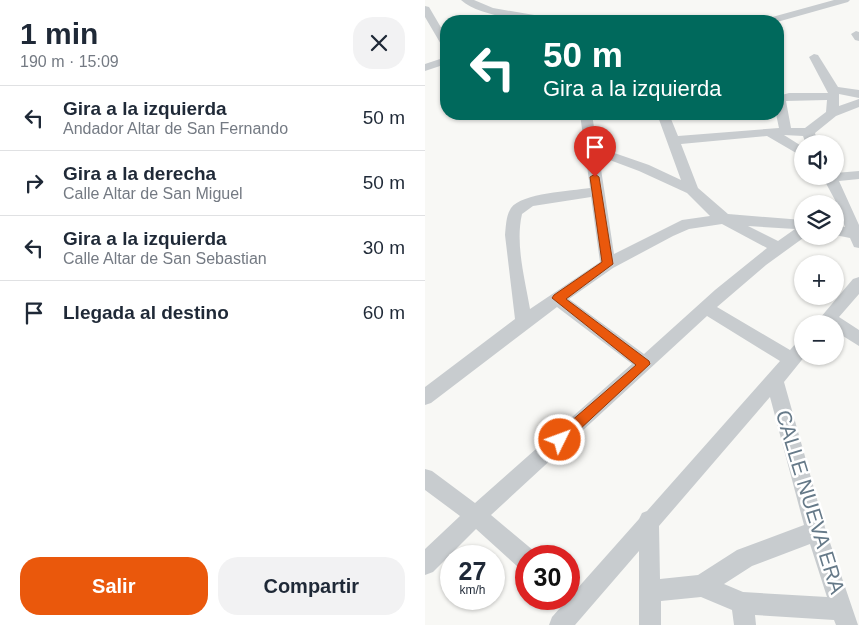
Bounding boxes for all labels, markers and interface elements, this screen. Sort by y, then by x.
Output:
text: 1 min [20,17,98,50]
button: close [353,17,405,69]
icon: left [460,35,525,100]
text: 50 m [543,35,623,74]
text: 190 m · 15:09 [20,53,119,70]
text: Gira a la izquierda [543,76,722,101]
text: Gira a la izquierda [63,98,227,119]
icon: left [20,104,48,132]
text: 50 m [363,107,405,128]
text: Andador Altar de San Fernando [63,120,288,137]
pin [574,126,616,177]
icon: arrive [581,133,609,161]
map controls [794,135,844,365]
button: sound [794,135,844,185]
text: Gira a la derecha [63,163,216,184]
icon: right [20,169,48,197]
text: 50 m [363,172,405,193]
text: Calle Altar de San Miguel [63,185,243,202]
button: layers [794,195,844,245]
text: Gira a la izquierda [63,228,227,249]
icon: left [20,234,48,262]
text: 30 m [363,237,405,258]
text: Calle Altar de San Sebastian [63,250,267,267]
button: + [794,255,844,305]
icon: arrive [20,299,48,327]
text: Llegada al destino [63,302,229,323]
text: 60 m [363,302,405,323]
button: − [794,315,844,365]
street label: CALLE NUEVA ERA [772,407,849,597]
position arrow [533,413,585,465]
speed limit sign: 30 [515,545,580,610]
button: Salir [20,557,208,615]
button: Compartir [218,557,405,615]
text: 27 [459,557,486,585]
text: km/h [459,583,486,597]

